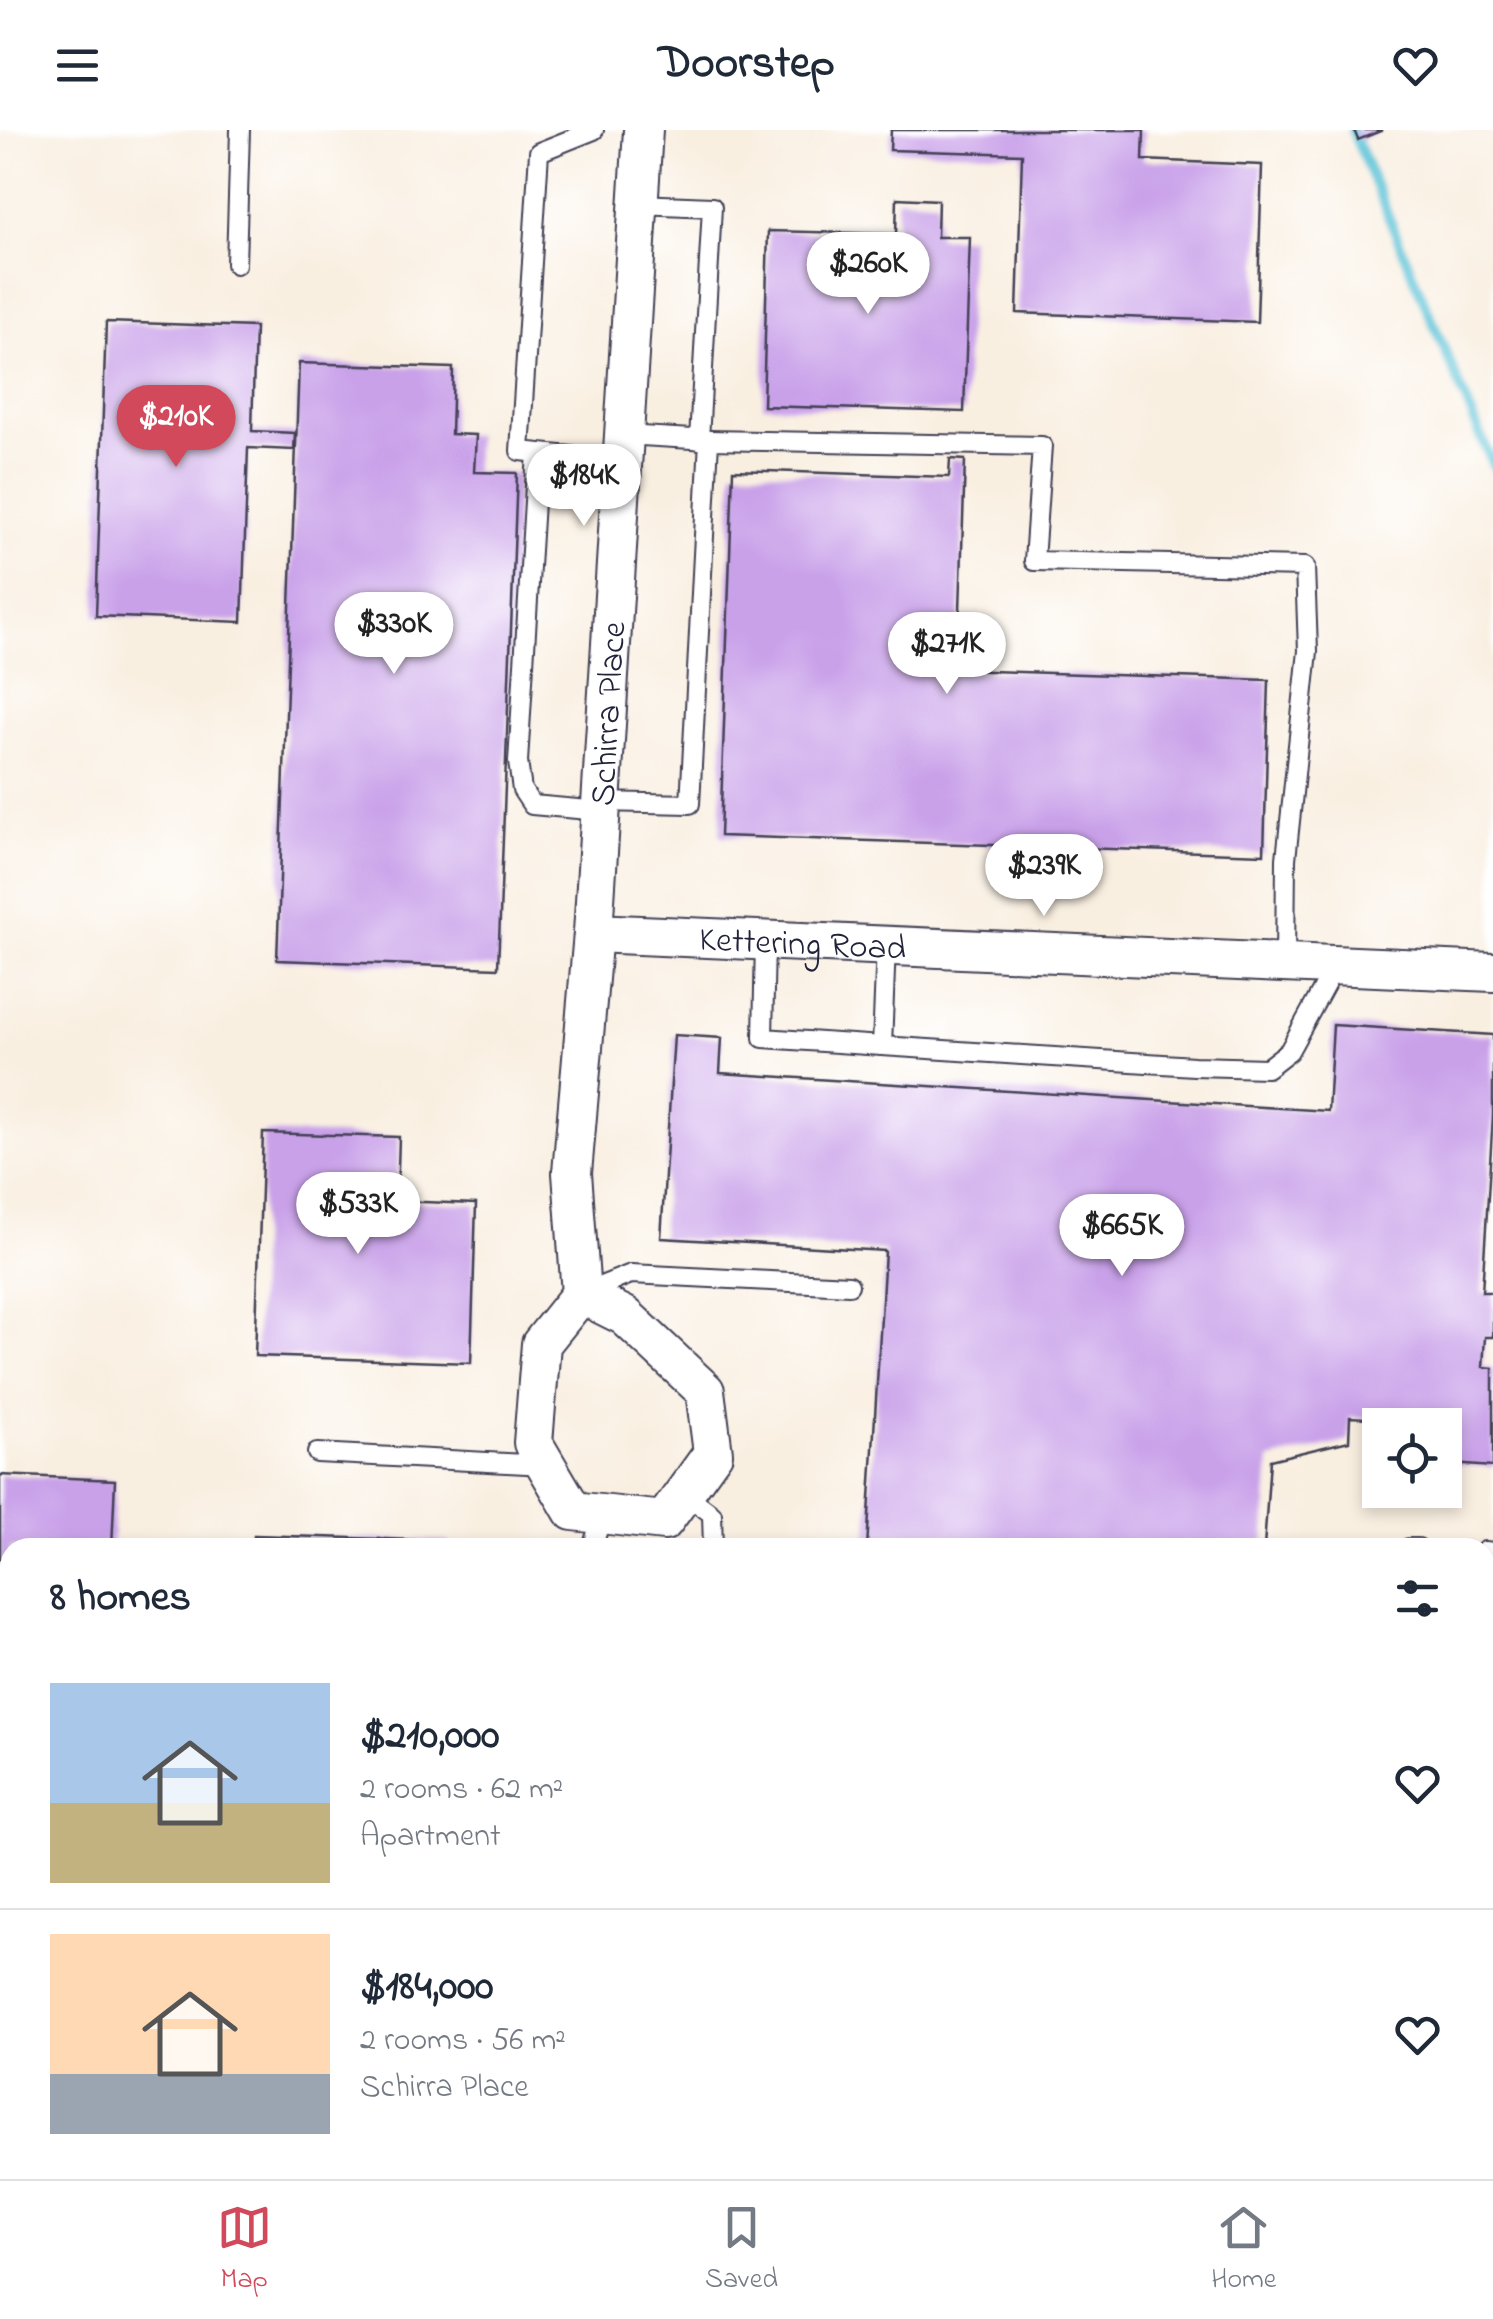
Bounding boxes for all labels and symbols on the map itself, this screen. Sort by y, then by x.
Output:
pin: $260K [798,232,938,317]
pin: $210K [106,385,246,470]
pin: $184K [514,444,654,529]
pin: $330K [324,592,464,677]
pin: $271K [877,612,1017,697]
street label: Schirra Place [579,620,641,808]
pin: $239K [974,834,1114,919]
street label: Kettering Road [698,916,907,976]
pin: $533K [288,1172,428,1257]
pin: $665K [1052,1194,1192,1279]

